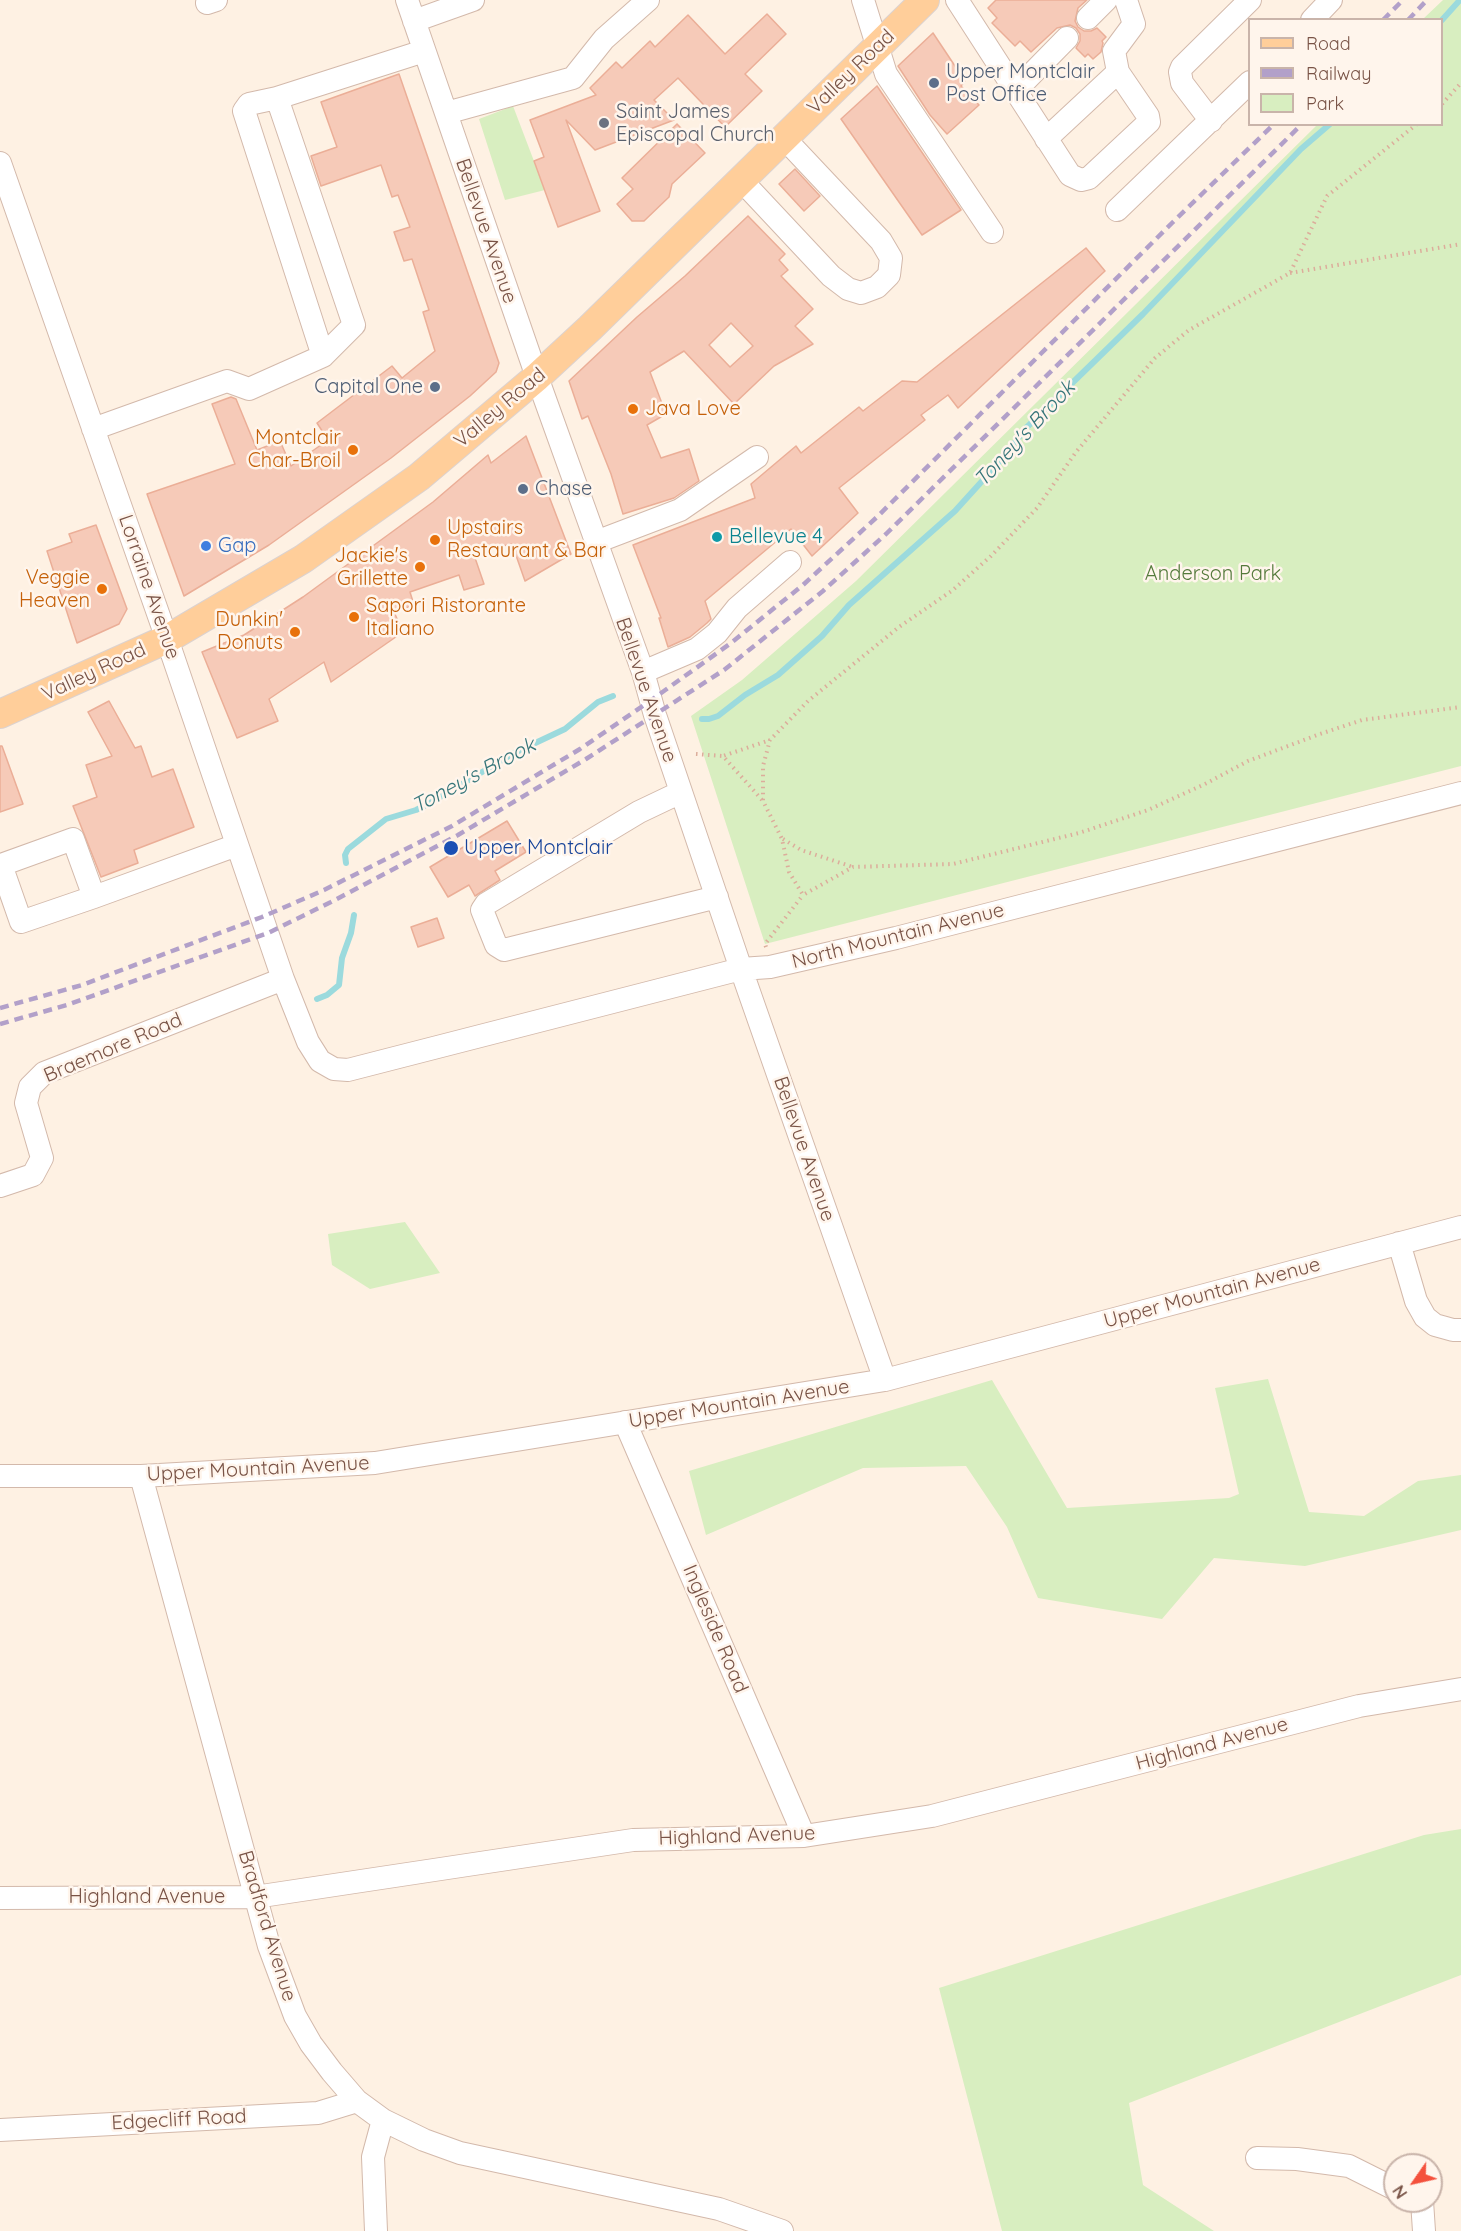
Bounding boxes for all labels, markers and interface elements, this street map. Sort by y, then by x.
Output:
legend [1248,18,1443,126]
street label: Valley Road [802,25,900,119]
text: Road [1306,32,1351,55]
place label: Upper Montclair Post Office [946,60,1095,107]
text: Railway [1306,62,1372,85]
marker: Upper Montclair Post Office [927,76,941,90]
text: Park [1306,92,1344,115]
place label: Saint James Episcopal Church [616,100,775,147]
marker: Saint James Episcopal Church [597,116,611,130]
street label: Bellevue Avenue [450,155,522,307]
street label: Valley Road [449,363,551,453]
place label: Capital One [314,375,423,399]
water label: Toney's Brook [969,376,1081,492]
marker: Capital One [428,380,442,394]
place label: Java Love [645,397,741,421]
marker: Java Love [626,402,640,416]
place label: Montclair Char-Broil [248,426,341,473]
marker: Montclair Char-Broil [346,443,360,457]
place label: Chase [535,477,592,501]
marker: Chase [516,482,530,496]
street label: Lorraine Avenue [113,512,185,662]
place label: Upstairs Restaurant & Bar [447,516,606,563]
place label: Bellevue 4 [729,525,823,549]
marker: Bellevue 4 [710,530,724,544]
marker: Upstairs Restaurant & Bar [428,533,442,547]
place label: Gap [218,534,256,558]
marker: Gap [199,539,213,553]
place label: Jackie's Grillette [335,544,408,591]
marker: Jackie's Grillette [413,560,427,574]
park label: Anderson Park [1145,562,1281,586]
place label: Veggie Heaven [19,566,90,613]
marker: Veggie Heaven [95,582,109,596]
place label: Sapori Ristorante Italiano [366,594,526,641]
place label: Dunkin' Donuts [215,608,283,655]
marker: Sapori Ristorante Italiano [347,610,361,624]
street label: Bellevue Avenue [610,614,682,766]
marker: Dunkin' Donuts [288,625,302,639]
street label: Valley Road [38,637,150,707]
water label: Toney's Brook [408,733,540,819]
place label: Upper Montclair [464,836,613,860]
marker: Upper Montclair [442,839,460,857]
street label: North Mountain Avenue [789,898,1007,974]
street label: Braemore Road [40,1008,186,1088]
street label: Bellevue Avenue [768,1073,840,1225]
street label: Upper Mountain Avenue [1101,1253,1323,1333]
street label: Upper Mountain Avenue [627,1375,851,1433]
street label: Upper Mountain Avenue [146,1451,370,1487]
street label: Ingleside Road [677,1561,753,1697]
street label: Highland Avenue [1133,1712,1291,1776]
street label: Highland Avenue [658,1821,816,1851]
street label: Bradford Avenue [233,1848,301,2004]
street label: Highland Avenue [69,1885,225,1909]
street label: Edgecliff Road [111,2104,247,2136]
north arrow [1383,2153,1443,2213]
text: N [1388,2181,1411,2202]

